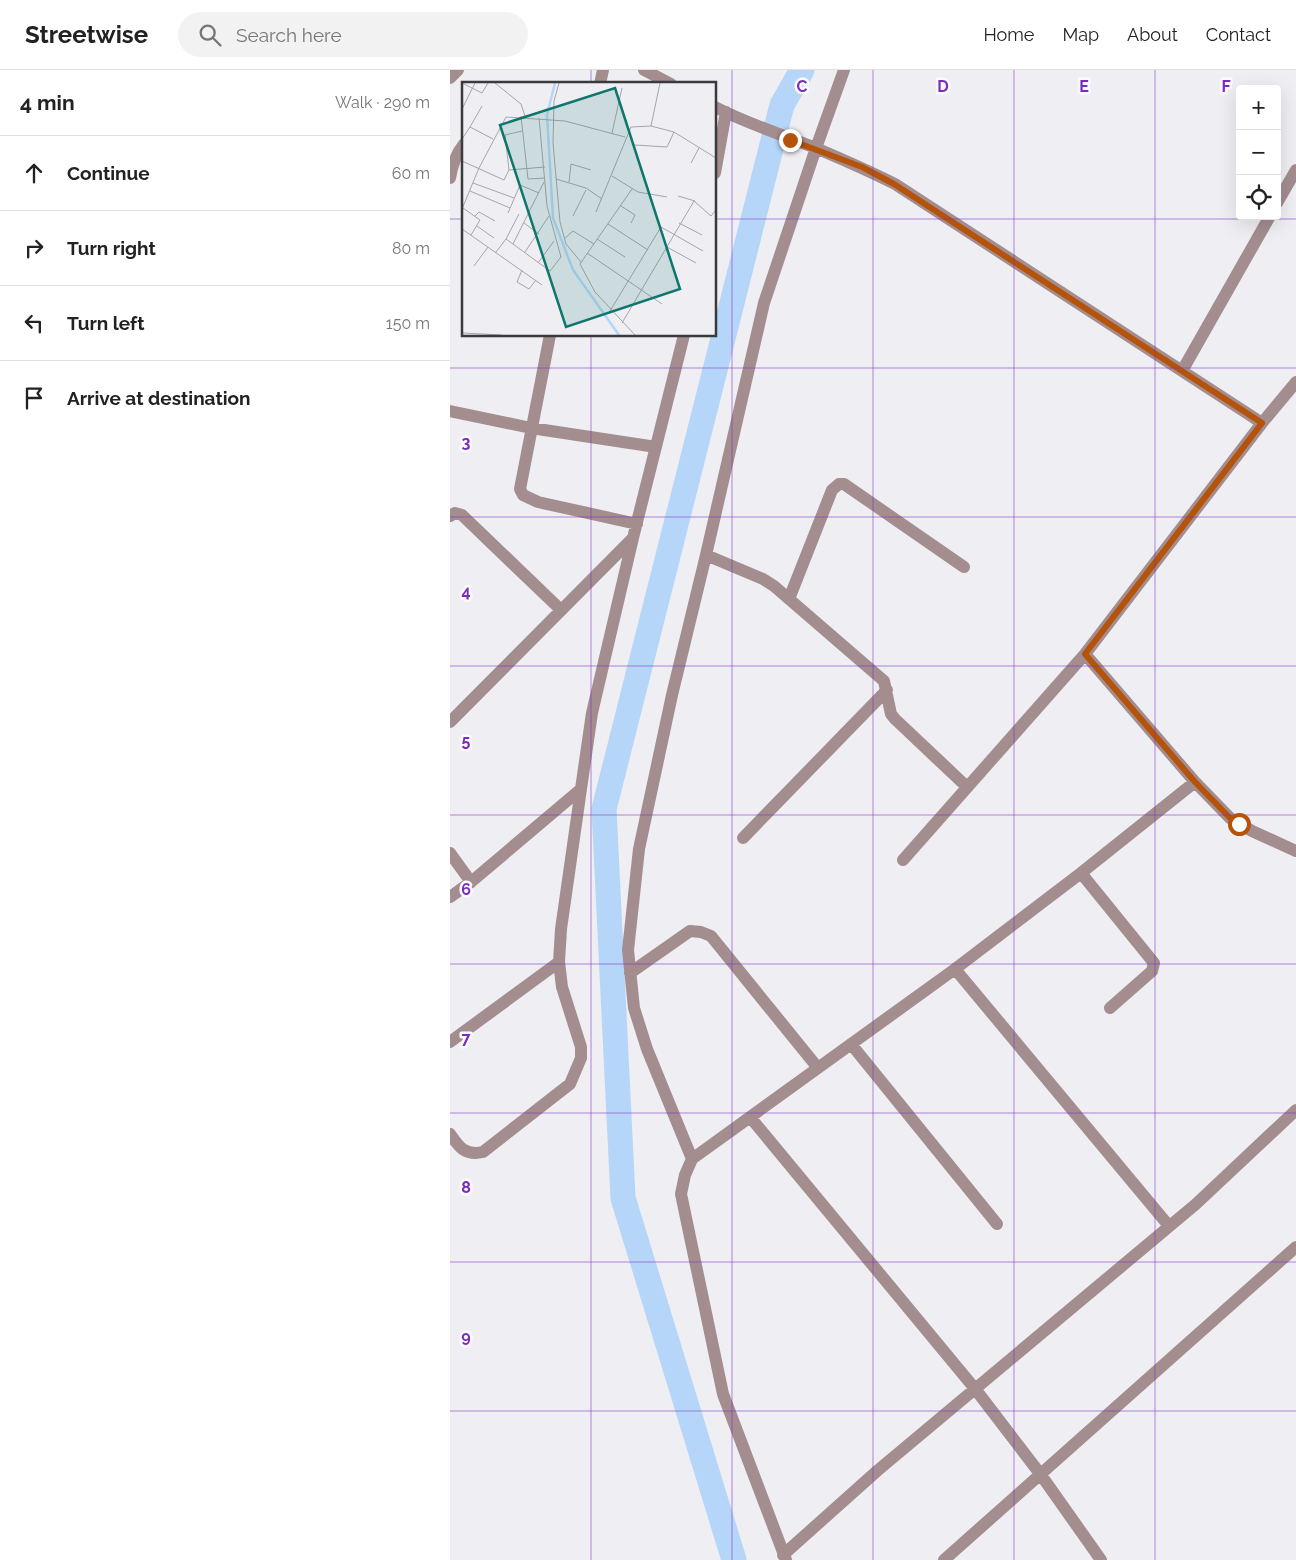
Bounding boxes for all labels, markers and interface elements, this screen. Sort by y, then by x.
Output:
search box [178,12,528,57]
text: Streetwise [25,20,148,49]
icon: search [196,21,224,49]
text: Search here [236,24,342,46]
text: Home [983,24,1034,45]
text: Map [1062,24,1099,45]
text: About [1127,24,1178,45]
text: Contact [1206,24,1271,45]
text: C [797,77,808,96]
text: D [937,77,949,96]
text: E [1079,77,1089,96]
text: F [1221,77,1231,96]
inset map [462,82,716,336]
map controls [1236,85,1281,220]
button: + [1236,85,1281,130]
text: 4 min [20,90,75,115]
text: Walk · 290 m [335,93,430,112]
route end [779,129,802,152]
button: − [1236,130,1281,175]
icon: ahead [20,159,48,187]
text: Continue [67,162,150,184]
text: 60 m [392,164,430,183]
button: locate [1236,175,1281,220]
icon: right [20,234,48,262]
text: Turn right [67,237,156,259]
text: 80 m [392,239,430,258]
icon: left [20,309,48,337]
text: Turn left [67,312,144,334]
text: 150 m [386,314,430,333]
icon: arrive [20,384,48,412]
text: Arrive at destination [67,387,251,409]
text: 3 [462,433,471,452]
text: 4 [461,582,471,601]
text: 5 [462,731,471,750]
route start [1228,813,1251,836]
text: 6 [461,880,471,899]
text: 7 [462,1029,471,1048]
text: 8 [461,1178,471,1197]
text: 9 [461,1327,471,1346]

